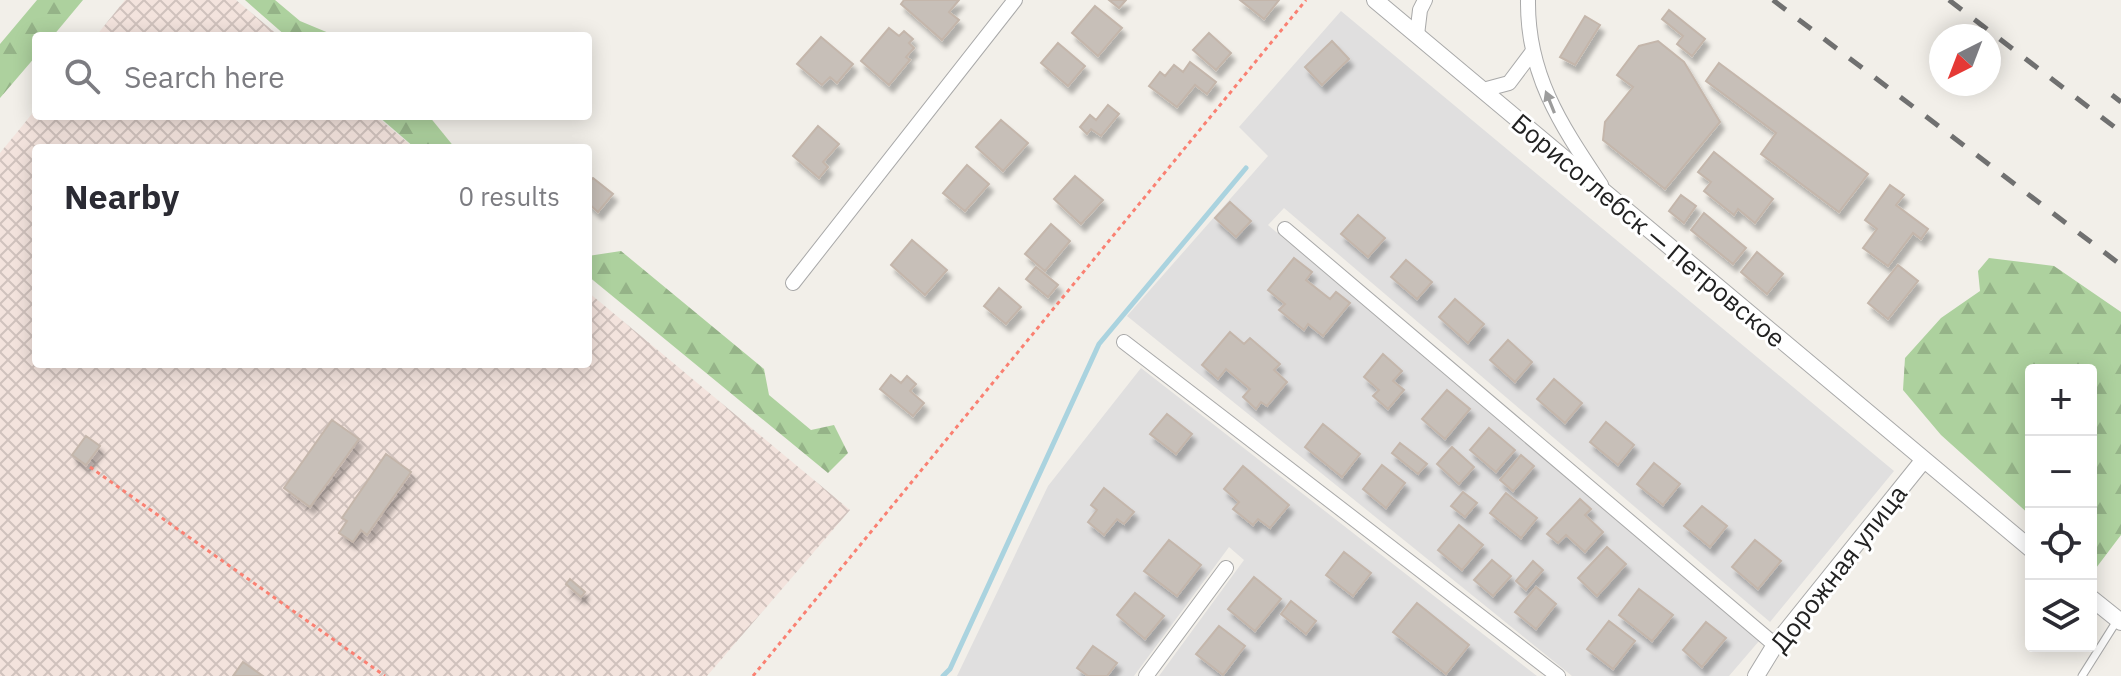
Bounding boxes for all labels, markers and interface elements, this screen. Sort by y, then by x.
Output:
north arrow [1929,24,2001,96]
search box [32,32,592,120]
icon: search [60,54,104,98]
text: Search here [124,57,285,96]
one-way arrow [1543,90,1556,114]
street label: Борисоглебск — Петровское [1505,105,1793,355]
text: Nearby [64,174,179,218]
text: 0 results [458,179,560,213]
map controls [2025,364,2097,652]
button: + [2025,364,2097,436]
button: − [2025,436,2097,508]
street label: Дорожная улица [1762,477,1914,659]
button: locate [2025,508,2097,580]
button: layers [2025,580,2097,652]

